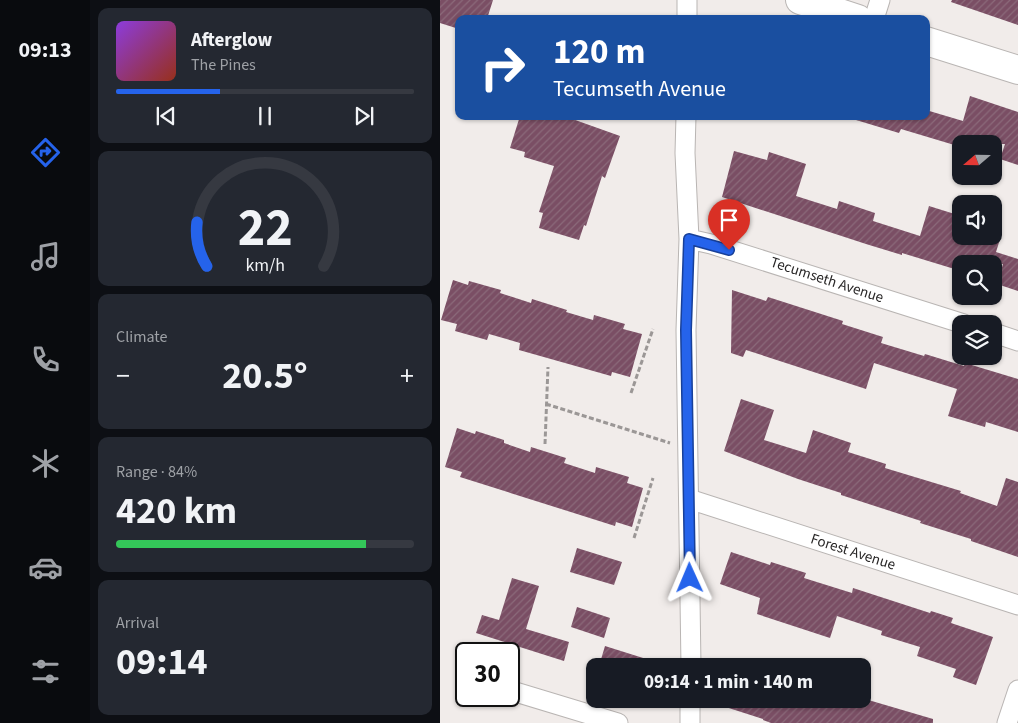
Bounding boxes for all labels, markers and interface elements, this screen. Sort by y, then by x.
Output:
text: Afterglow [191,27,272,54]
text: 120 m [553,27,645,77]
text: 09:13 [18,34,72,66]
icon: right [470,35,535,100]
text: The Pines [191,54,256,76]
text: Tecumseth Avenue [553,73,726,105]
icon: previous [152,102,180,130]
icon: pause [251,102,279,130]
icon: next [350,102,378,130]
icon: directions [28,135,63,170]
north arrow [952,135,1002,185]
map controls [952,135,1002,365]
text: 22 [238,192,292,266]
button: sound [952,195,1002,245]
pin [708,199,750,250]
icon: arrive [715,206,743,234]
icon: music [28,239,63,274]
street label: Tecumseth Avenue [768,252,886,308]
text: km/h [245,253,285,278]
button: search [952,255,1002,305]
button: layers [952,315,1002,365]
text: Climate [116,326,167,348]
icon: phone [28,342,63,377]
text: 20.5° [222,349,308,403]
text: − [116,356,130,396]
text: + [400,356,414,396]
icon: climate [28,446,63,481]
text: Range · 84% [116,461,197,483]
text: 420 km [116,484,237,538]
street label: Forest Avenue [808,528,898,576]
icon: car [28,550,63,585]
position arrow [663,551,715,603]
text: Arrival [116,612,159,634]
text: 09:14 [116,635,208,689]
speed limit sign: 30 [455,642,520,707]
icon: filters [28,654,63,689]
text: 09:14 · 1 min · 140 m [644,669,813,696]

